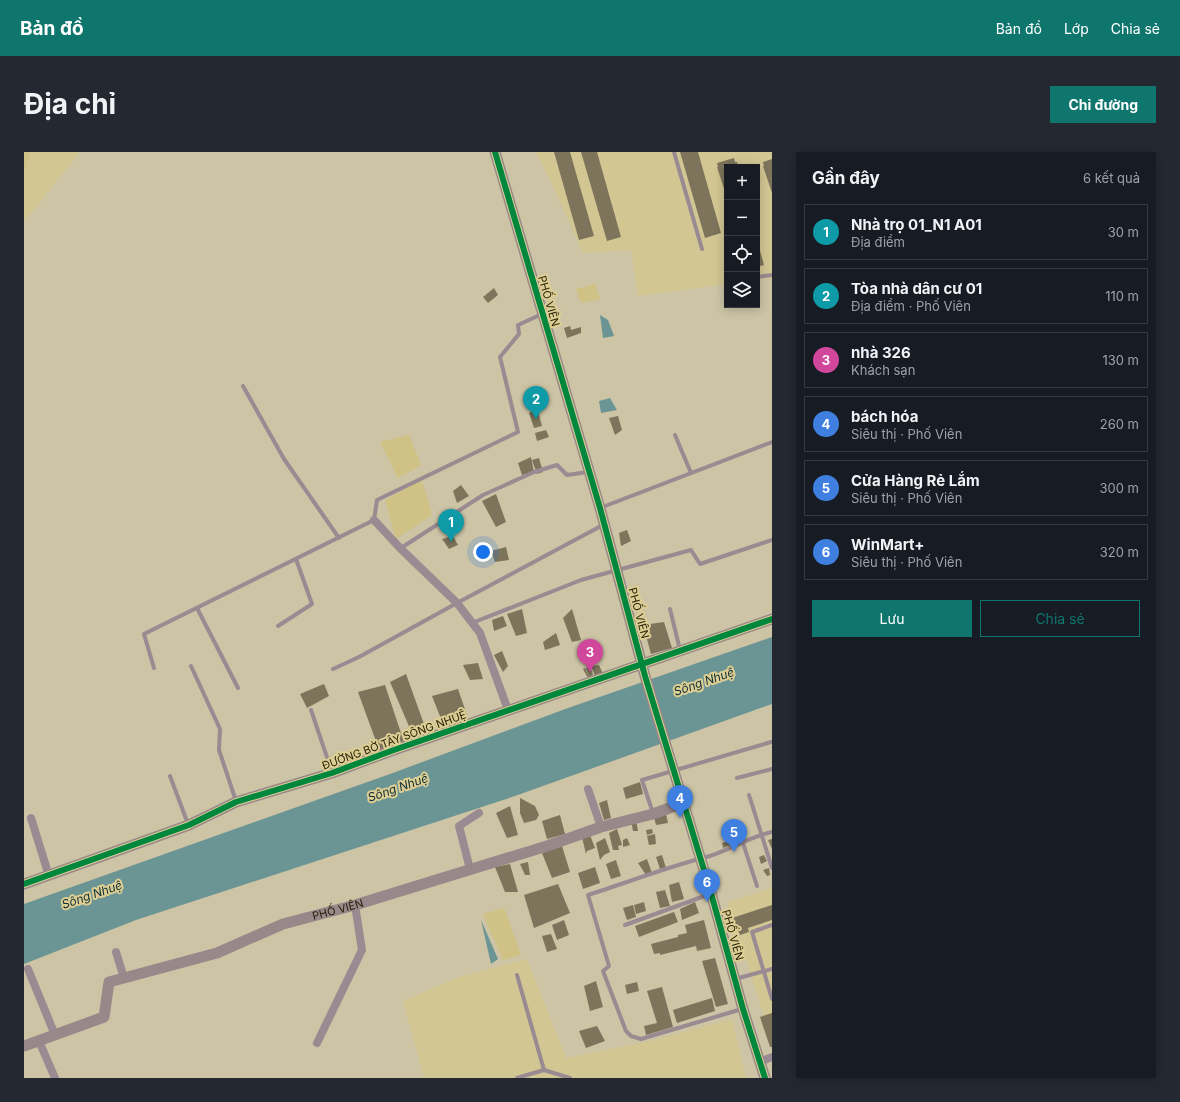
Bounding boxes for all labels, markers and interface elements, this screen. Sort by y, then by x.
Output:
text: Bản đồ [20,17,84,40]
text: Bản đồ [996,20,1042,37]
text: Lớp [1064,20,1089,37]
text: Chia sẻ [1111,20,1160,37]
button: Chỉ đường [1050,86,1156,123]
text: Địa chỉ [24,87,116,121]
map controls [724,164,760,308]
button: + [724,164,760,200]
text: Gần đây [812,168,880,188]
text: 6 kết quả [1083,170,1140,186]
button: − [724,200,760,236]
text: Nhà trọ 01_N1 A01 [851,215,982,234]
text: 1 [823,224,829,240]
text: 30 m [1108,224,1139,240]
text: Địa điểm [851,234,905,250]
button: locate [724,236,760,272]
button: layers [724,272,760,308]
street label: PHỐ VIÊN [535,274,564,328]
text: Tòa nhà dân cư 01 [851,279,982,298]
text: 2 [822,288,830,304]
text: 110 m [1105,288,1139,304]
text: Địa điểm · Phố Viên [851,298,971,314]
text: nhà 326 [851,343,911,362]
text: 3 [822,352,830,368]
text: 130 m [1102,352,1139,368]
text: Khách sạn [851,362,915,378]
pin: 2 [523,386,549,419]
text: bách hóa [851,407,918,426]
text: 4 [822,416,830,432]
text: 260 m [1100,416,1139,432]
text: Siêu thị · Phố Viên [851,426,962,442]
text: Cửa Hàng Rẻ Lắm [851,471,980,490]
text: 5 [822,480,830,496]
text: 300 m [1100,480,1139,496]
text: Siêu thị · Phố Viên [851,490,962,506]
pin: 1 [438,509,464,542]
text: WinMart+ [851,535,924,554]
your location [473,542,493,562]
text: 6 [822,544,830,560]
text: 320 m [1100,544,1139,560]
text: Siêu thị · Phố Viên [851,554,962,570]
street label: PHỐ VIÊN [625,586,653,640]
button: Lưu [812,600,972,637]
button: Chia sẻ [980,600,1140,637]
pin: 3 [577,639,603,672]
water label: Sông Nhuệ [672,664,736,699]
street label: ĐƯỜNG BỜ TÂY SÔNG NHUỆ [320,707,468,773]
water label: Sông Nhuệ [366,770,430,805]
pin: 4 [667,785,693,818]
pin: 5 [721,819,747,852]
pin: 6 [694,869,720,902]
water label: Sông Nhuệ [60,877,124,912]
street label: PHỐ VIÊN [311,896,365,923]
street label: PHỐ VIÊN [719,908,748,962]

